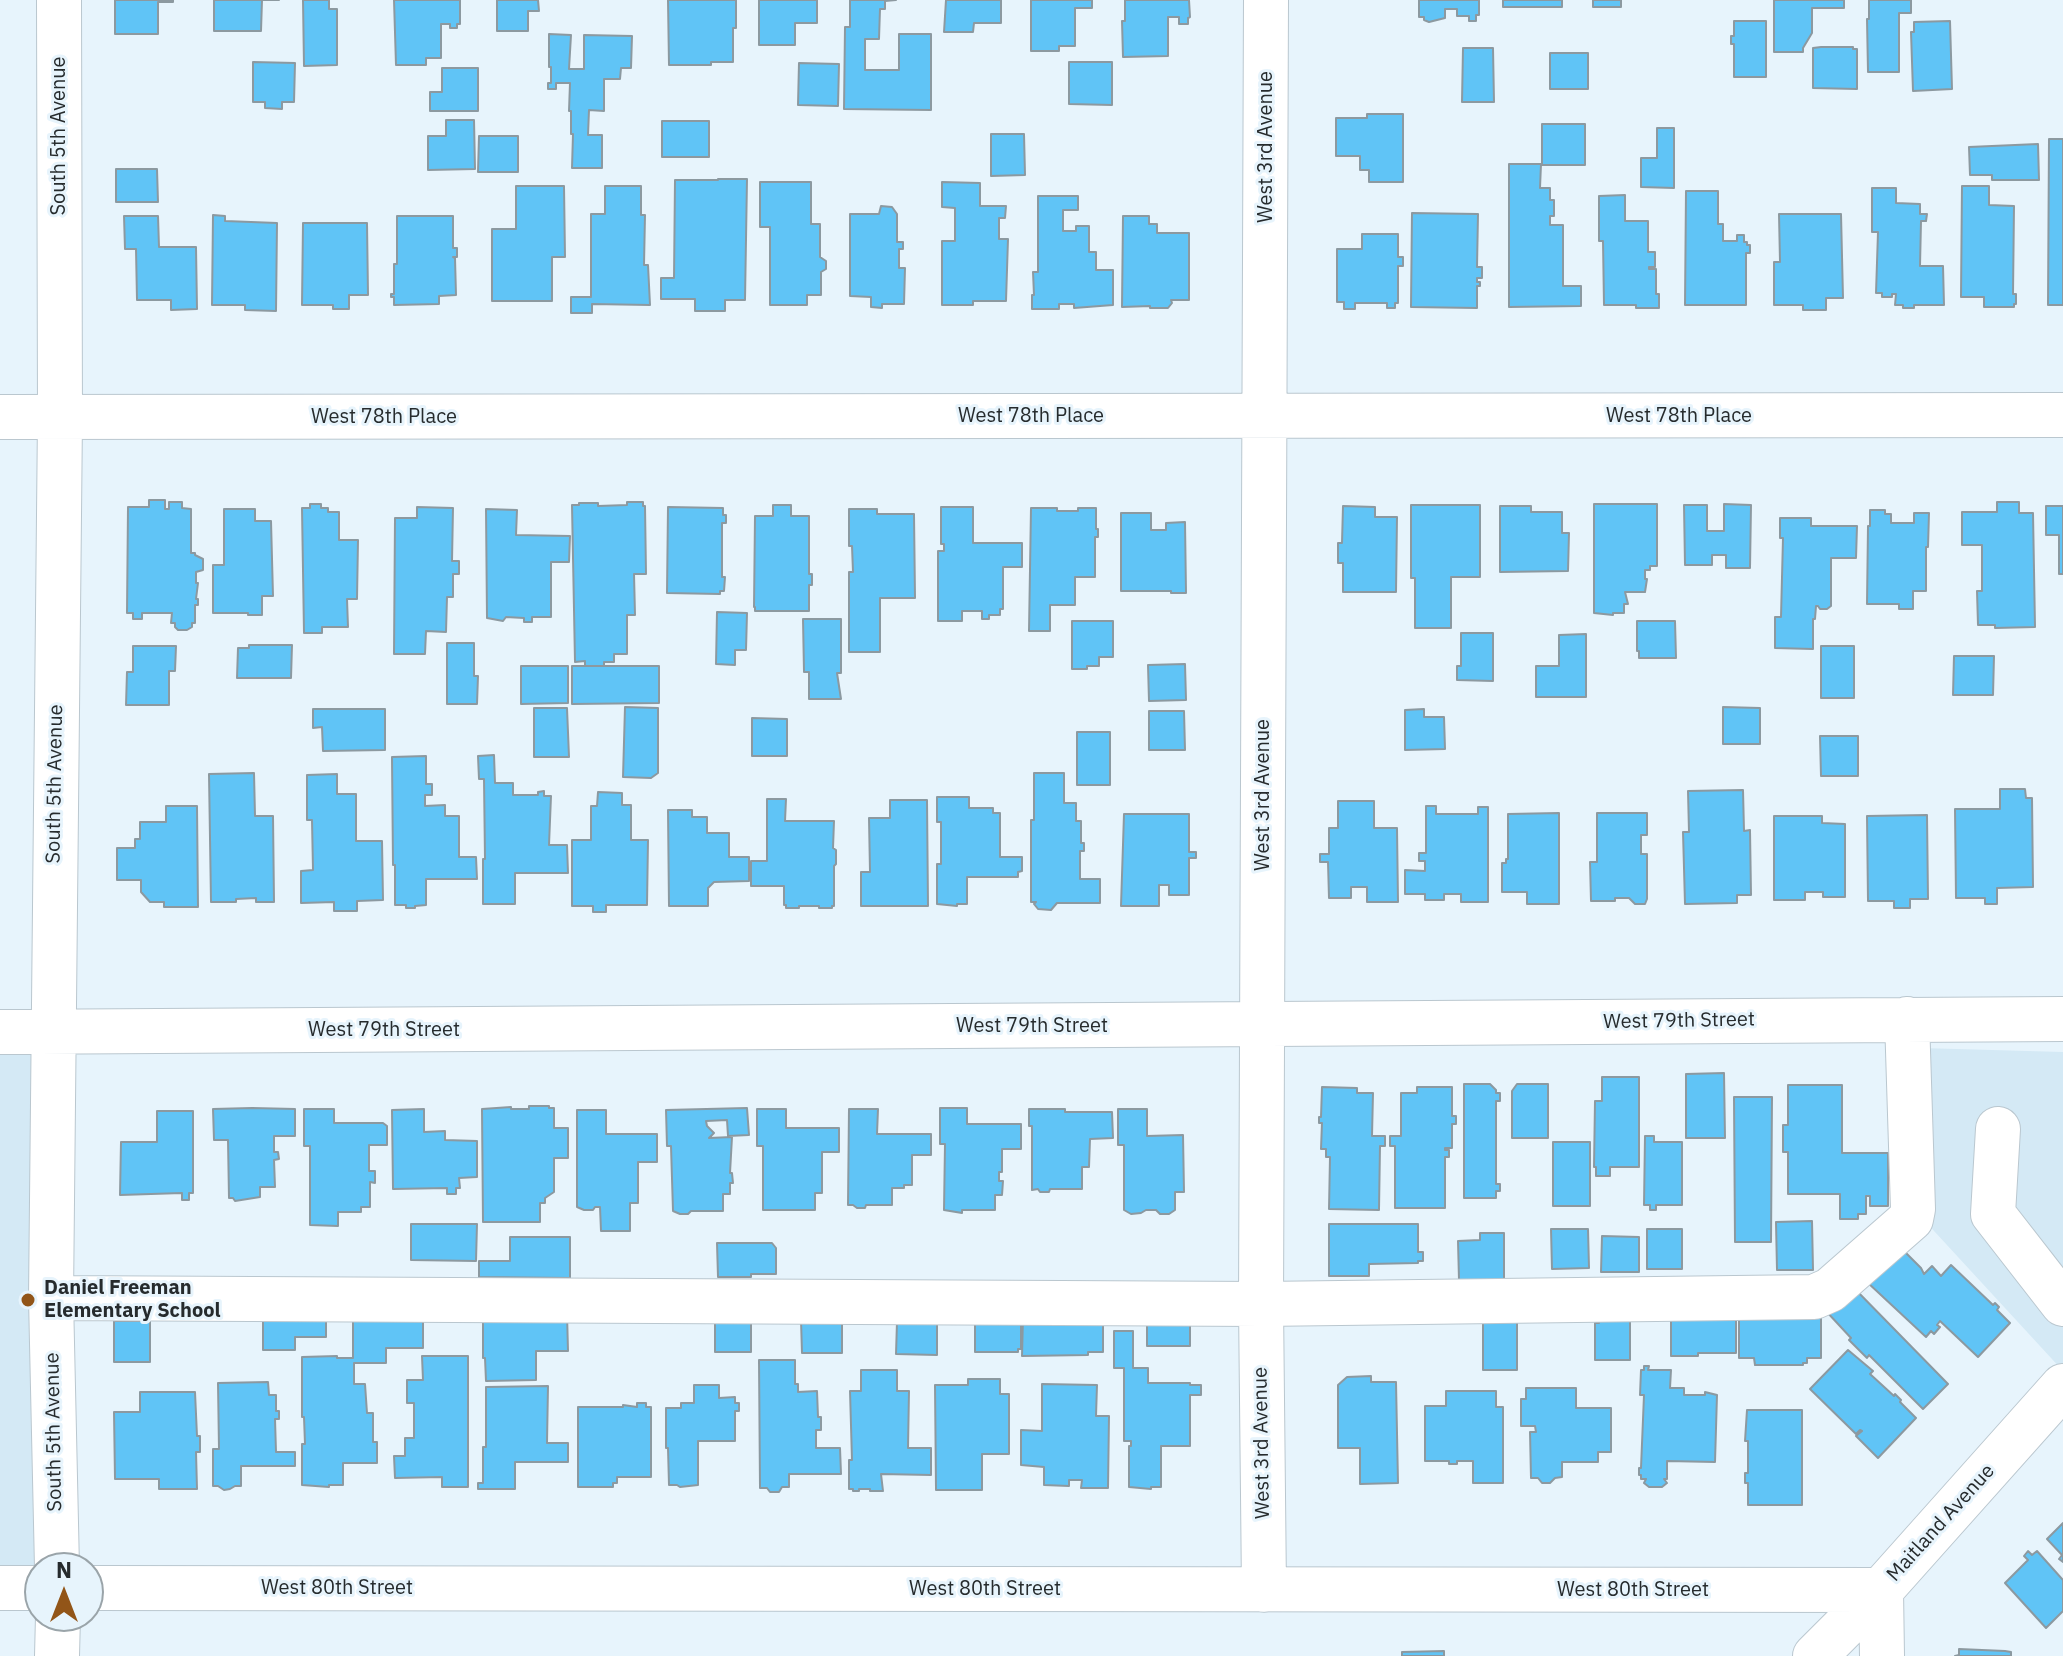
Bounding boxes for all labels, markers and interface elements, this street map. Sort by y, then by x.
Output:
street label: South 5th Avenue [47,56,71,216]
street label: West 3rd Avenue [1254,71,1278,223]
street label: West 78th Place [958,404,1104,428]
street label: West 78th Place [1606,404,1752,428]
street label: West 78th Place [311,405,457,429]
street label: South 5th Avenue [42,704,68,864]
street label: West 3rd Avenue [1251,719,1275,871]
street label: West 79th Street [1603,1008,1755,1034]
street label: West 79th Street [956,1014,1108,1038]
street label: West 79th Street [308,1018,460,1042]
place label: Daniel Freeman Elementary School [44,1276,220,1323]
marker: Daniel Freeman Elementary School [19,1291,37,1309]
street label: South 5th Avenue [41,1352,67,1512]
street label: West 3rd Avenue [1249,1367,1275,1519]
street label: Maitland Avenue [1882,1459,2000,1587]
north arrow [24,1552,104,1632]
text: N [56,1555,72,1584]
street label: West 80th Street [261,1576,413,1600]
street label: West 80th Street [909,1577,1061,1601]
street label: West 80th Street [1557,1578,1709,1602]

